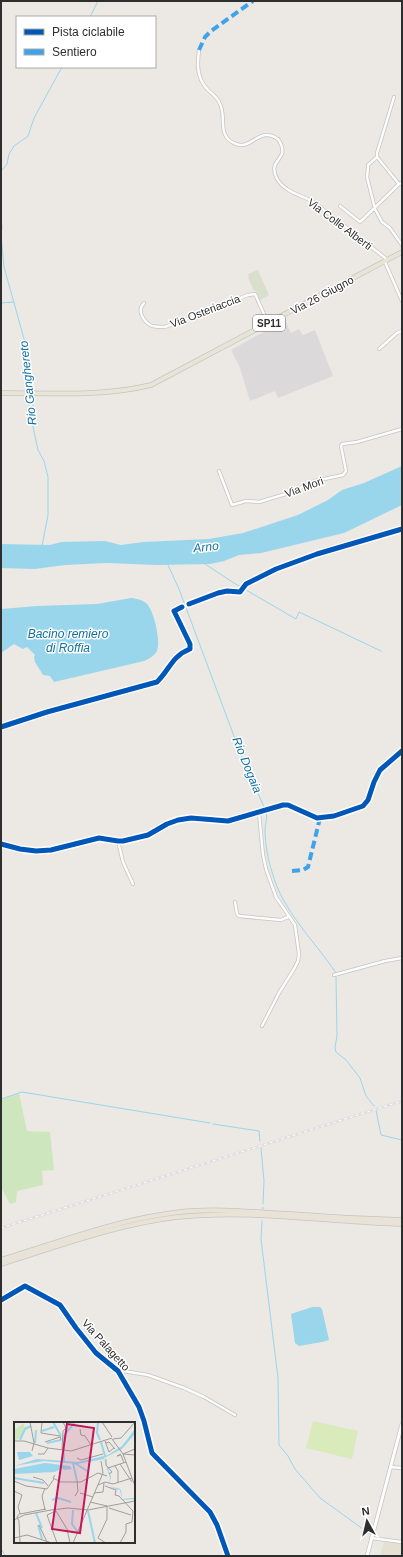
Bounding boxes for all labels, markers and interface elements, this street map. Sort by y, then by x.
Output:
legend [16,16,156,68]
text: Pista ciclabile [52,25,125,39]
text: Sentiero [52,45,97,59]
street label: Via Colle Alberti [305,196,375,252]
street label: Via 26 Giugno [288,273,356,317]
street label: Via Osteriaccia [168,292,242,330]
road number: SP11 [253,315,285,331]
water label: Rio Ganghereto [17,340,39,426]
street label: Via Mori [283,474,325,500]
water label: Arno [192,539,220,555]
water label: Bacino remiero di Roffia [28,627,109,655]
water label: Rio Dogaia [229,735,265,795]
street label: Via Palagetto [80,1317,132,1373]
inset map [14,1422,135,1543]
north arrow [347,1501,387,1541]
text: N [361,1505,370,1518]

